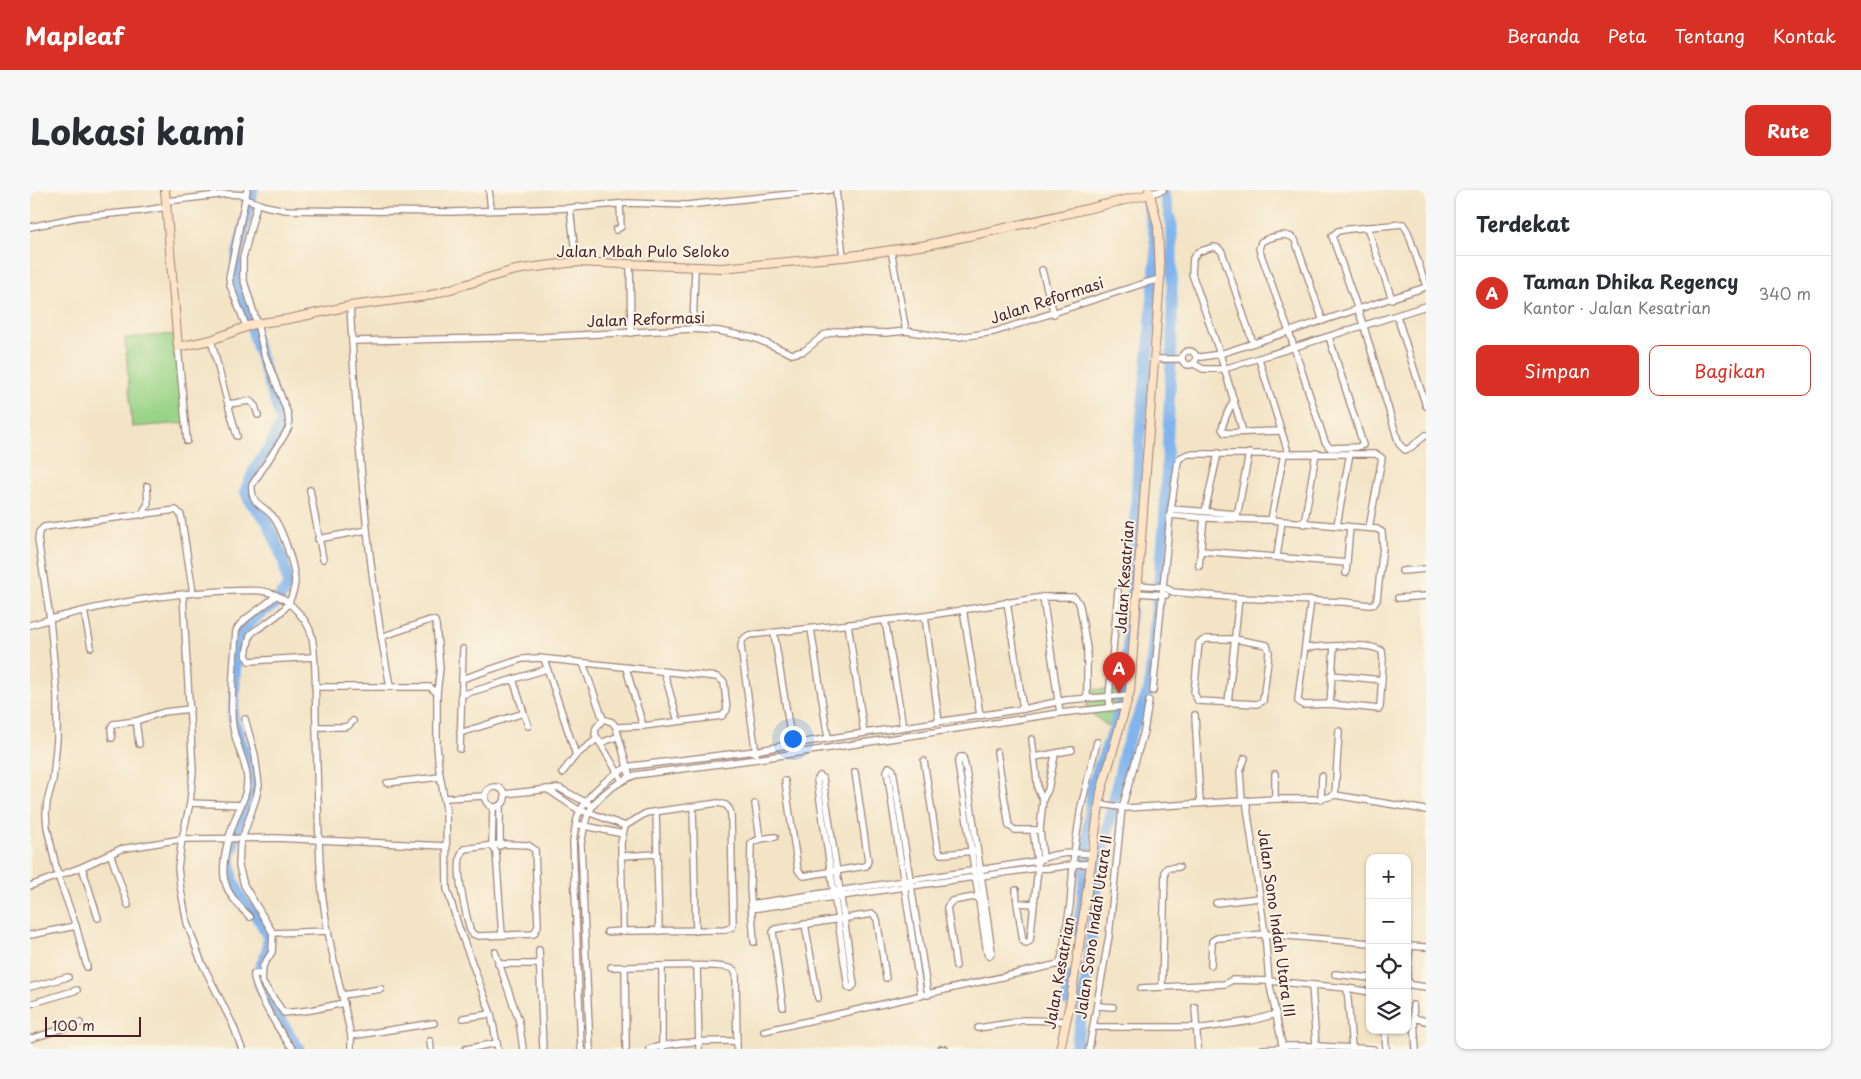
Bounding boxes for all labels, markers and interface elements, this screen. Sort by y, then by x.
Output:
text: Mapleaf [25,17,124,53]
text: Beranda [1507,22,1580,49]
text: Peta [1608,22,1646,49]
text: Tentang [1674,22,1745,49]
text: Kontak [1773,22,1836,49]
text: Lokasi kami [30,104,245,157]
button: Rute [1745,105,1831,156]
text: Terdekat [1476,207,1570,239]
street label: Jalan Mbah Pulo Seloko [556,239,730,262]
text: Taman Dhika Regency [1523,267,1738,295]
street label: Jalan Reformasi [987,270,1106,329]
text: A [1486,281,1498,305]
text: 340 m [1759,281,1811,305]
text: Kantor · Jalan Kesatrian [1523,295,1711,319]
street label: Jalan Reformasi [586,305,706,332]
button: Simpan [1476,345,1639,396]
button: Bagikan [1649,345,1811,396]
street label: Jalan Kesatrian [1108,519,1139,634]
pin: A [1103,652,1135,693]
your location [780,726,806,752]
street label: Jalan Sono Indah Utara III [1253,827,1302,1018]
street label: Jalan Sono Indah Utara II [1068,833,1117,1020]
map controls [1366,854,1411,1034]
button: + [1366,854,1411,899]
button: − [1366,899,1411,944]
street label: Jalan Kesatrian [1037,915,1080,1031]
button: locate [1366,944,1411,989]
button: layers [1366,989,1411,1034]
scale bar [45,1014,141,1037]
text: 100 m [52,1015,95,1036]

